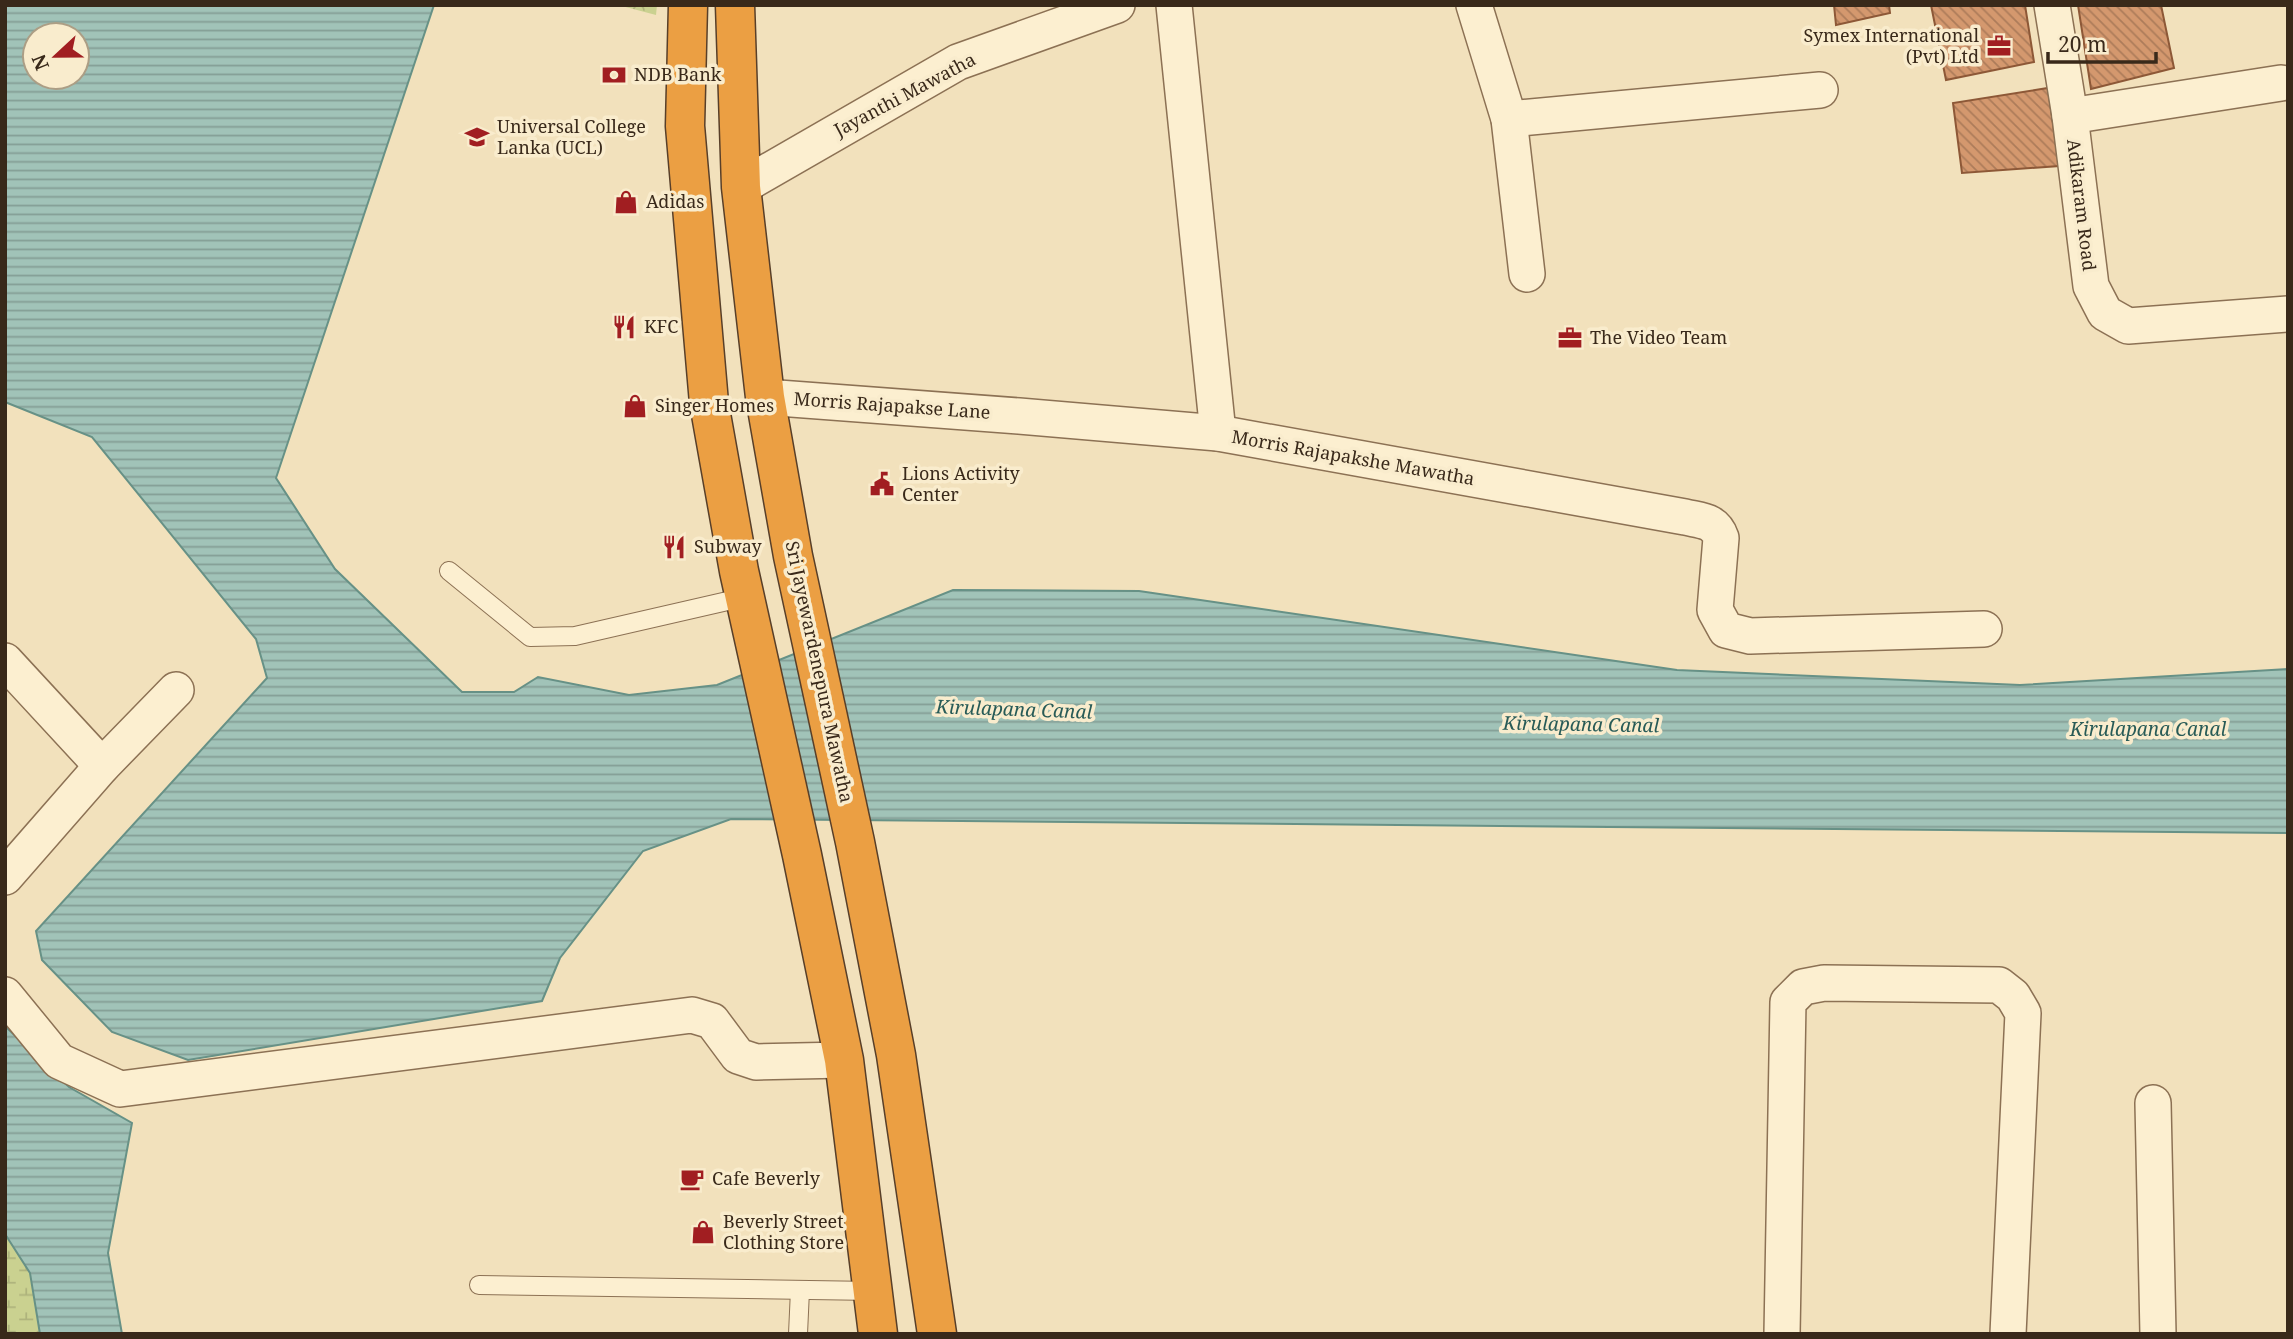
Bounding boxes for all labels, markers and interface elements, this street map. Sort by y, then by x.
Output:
north arrow [21,21,91,91]
scale bar [2048,21,2156,65]
place label: Symex International (Pvt) Ltd [1803,23,1979,68]
text: 20 m [2058,30,2107,58]
office icon: Symex International (Pvt) Ltd [1985,32,2013,60]
street label: Jayanthi Mawatha [829,47,979,142]
text: N [25,51,55,74]
bank icon: NDB Bank [600,61,628,89]
place label: NDB Bank [634,62,722,86]
place label: Universal College Lanka (UCL) [497,114,646,159]
school or university icon: Universal College Lanka (UCL) [463,123,491,151]
street label: Adikaram Road [2062,137,2102,272]
shop icon: Adidas [612,188,640,216]
place label: Adidas [646,189,704,213]
restaurant icon: KFC [610,313,638,341]
place label: KFC [644,314,678,338]
office icon: The Video Team [1556,324,1584,352]
place label: The Video Team [1590,325,1727,349]
street label: Morris Rajapakse Lane [793,386,991,424]
shop icon: Singer Homes [621,392,649,420]
place label: Singer Homes [655,393,774,417]
street label: Morris Rajapakshe Mawatha [1230,424,1477,490]
place label: Lions Activity Center [902,461,1021,506]
public building icon: Lions Activity Center [868,470,896,498]
restaurant icon: Subway [660,533,688,561]
place label: Subway [694,534,763,558]
street label: Sri Jayewardenepura Mawatha [781,539,859,805]
water label: Kirulapana Canal [934,693,1093,725]
water label: Kirulapana Canal [1502,710,1660,738]
water label: Kirulapana Canal [2069,716,2226,742]
cafe icon: Cafe Beverly [678,1165,706,1193]
place label: Cafe Beverly [712,1166,821,1190]
place label: Beverly Street Clothing Store [723,1209,844,1254]
shop icon: Beverly Street Clothing Store [689,1218,717,1246]

